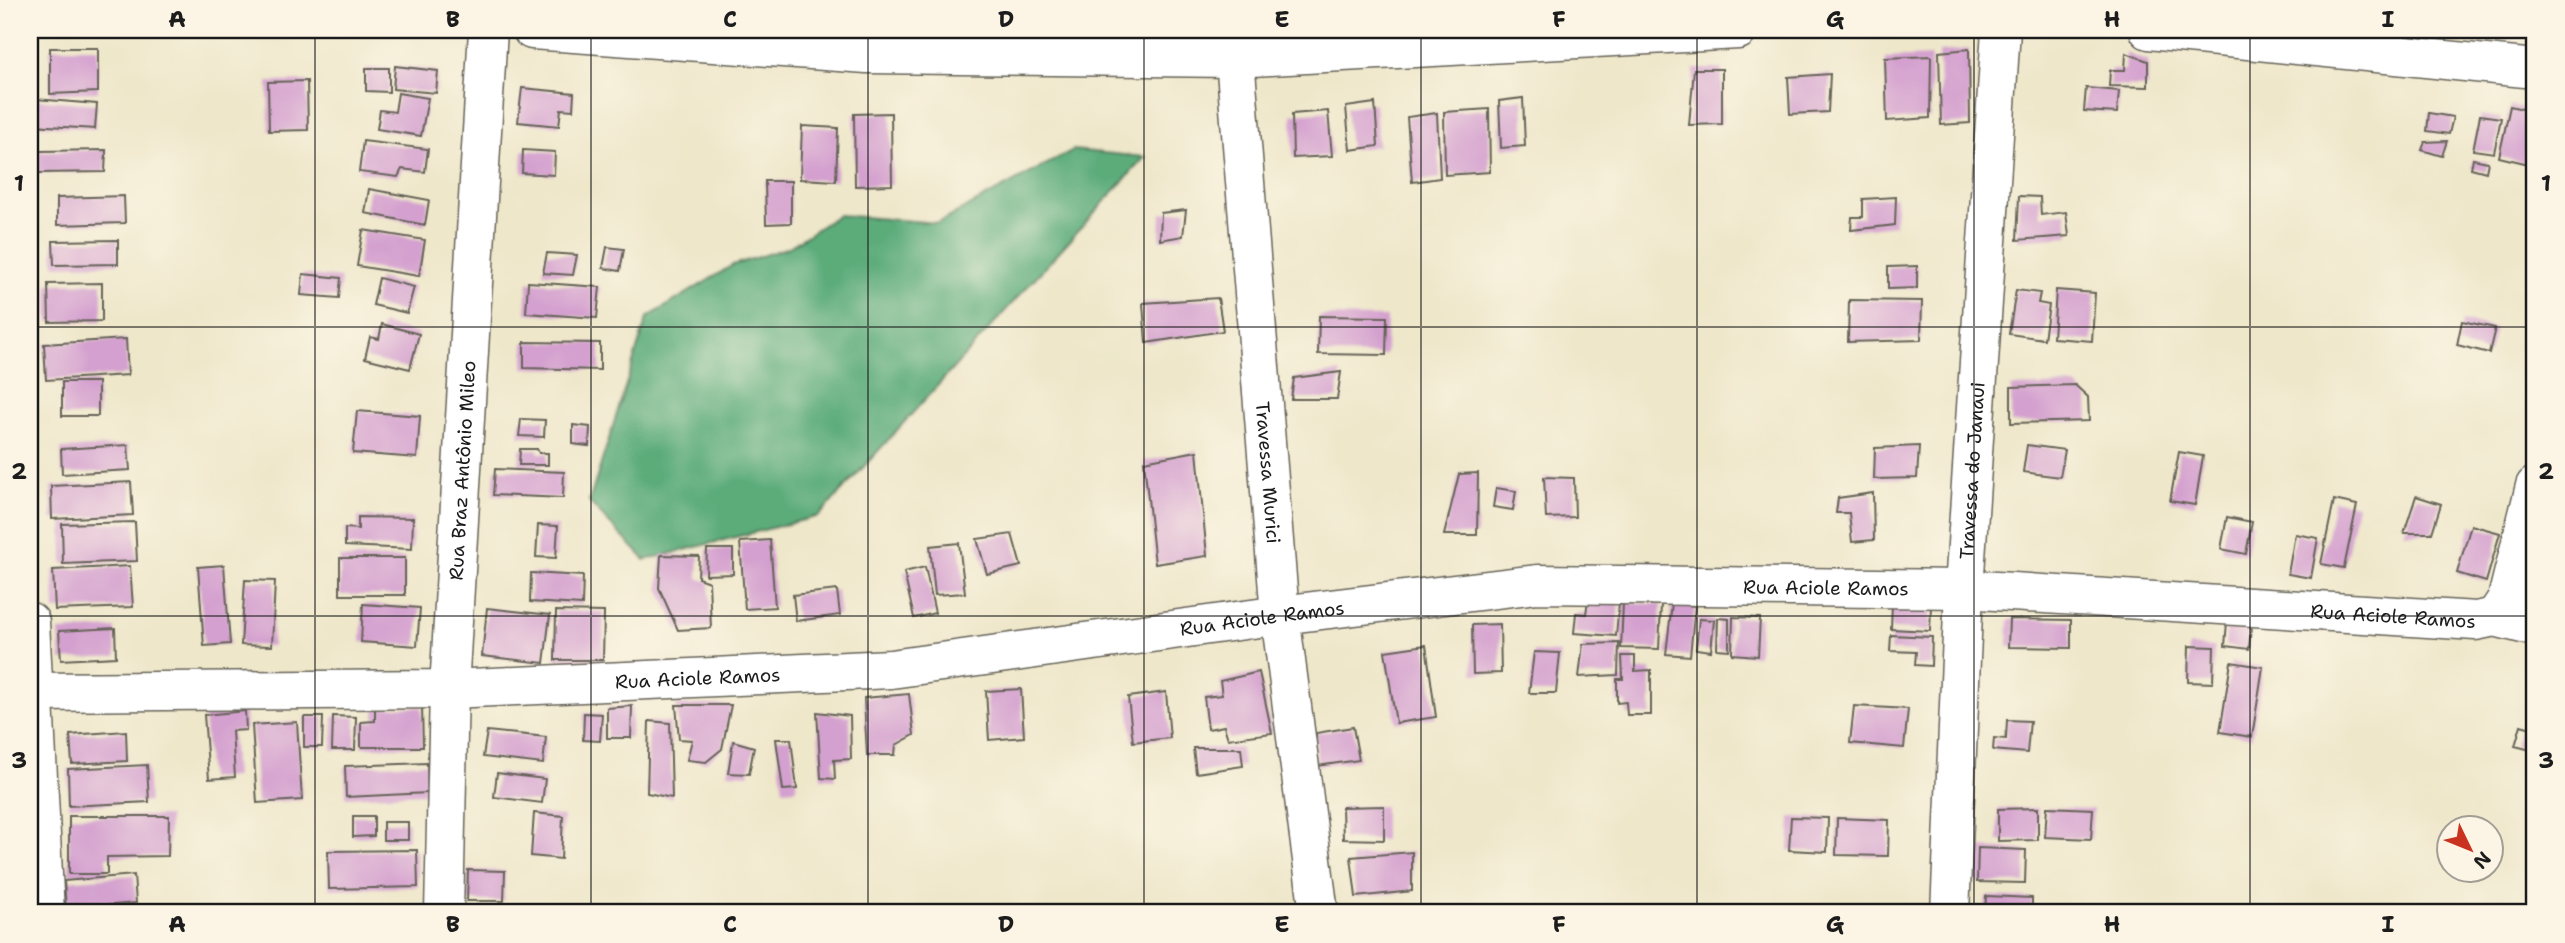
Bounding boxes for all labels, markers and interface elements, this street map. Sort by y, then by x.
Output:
text: A [168,4,186,34]
text: B [446,4,460,34]
text: C [723,4,737,34]
text: D [998,4,1014,34]
text: E [1274,4,1290,34]
text: F [1552,4,1566,34]
text: G [1826,4,1845,34]
text: H [2104,4,2120,34]
text: I [2382,4,2395,34]
text: 1 [14,168,24,198]
text: 1 [2541,168,2551,198]
street label: Rua Braz Antônio Mileo [443,360,481,581]
street label: Travessa do Janaui [1954,381,1991,560]
street label: Travessa Murici [1250,401,1286,545]
text: 2 [11,456,27,486]
text: 2 [2538,456,2554,486]
street label: Rua Aciole Ramos [1743,574,1909,601]
street label: Rua Aciole Ramos [1178,595,1346,642]
street label: Rua Aciole Ramos [2310,599,2476,634]
street label: Rua Aciole Ramos [614,662,781,694]
text: 3 [11,745,27,775]
text: 3 [2538,745,2554,775]
north arrow [2436,814,2506,884]
text: N [2468,846,2496,874]
text: A [168,909,186,939]
text: B [446,909,460,939]
text: C [723,909,737,939]
text: D [998,909,1014,939]
text: E [1274,909,1290,939]
text: F [1552,909,1566,939]
text: G [1826,909,1845,939]
text: H [2104,909,2120,939]
text: I [2382,909,2395,939]

